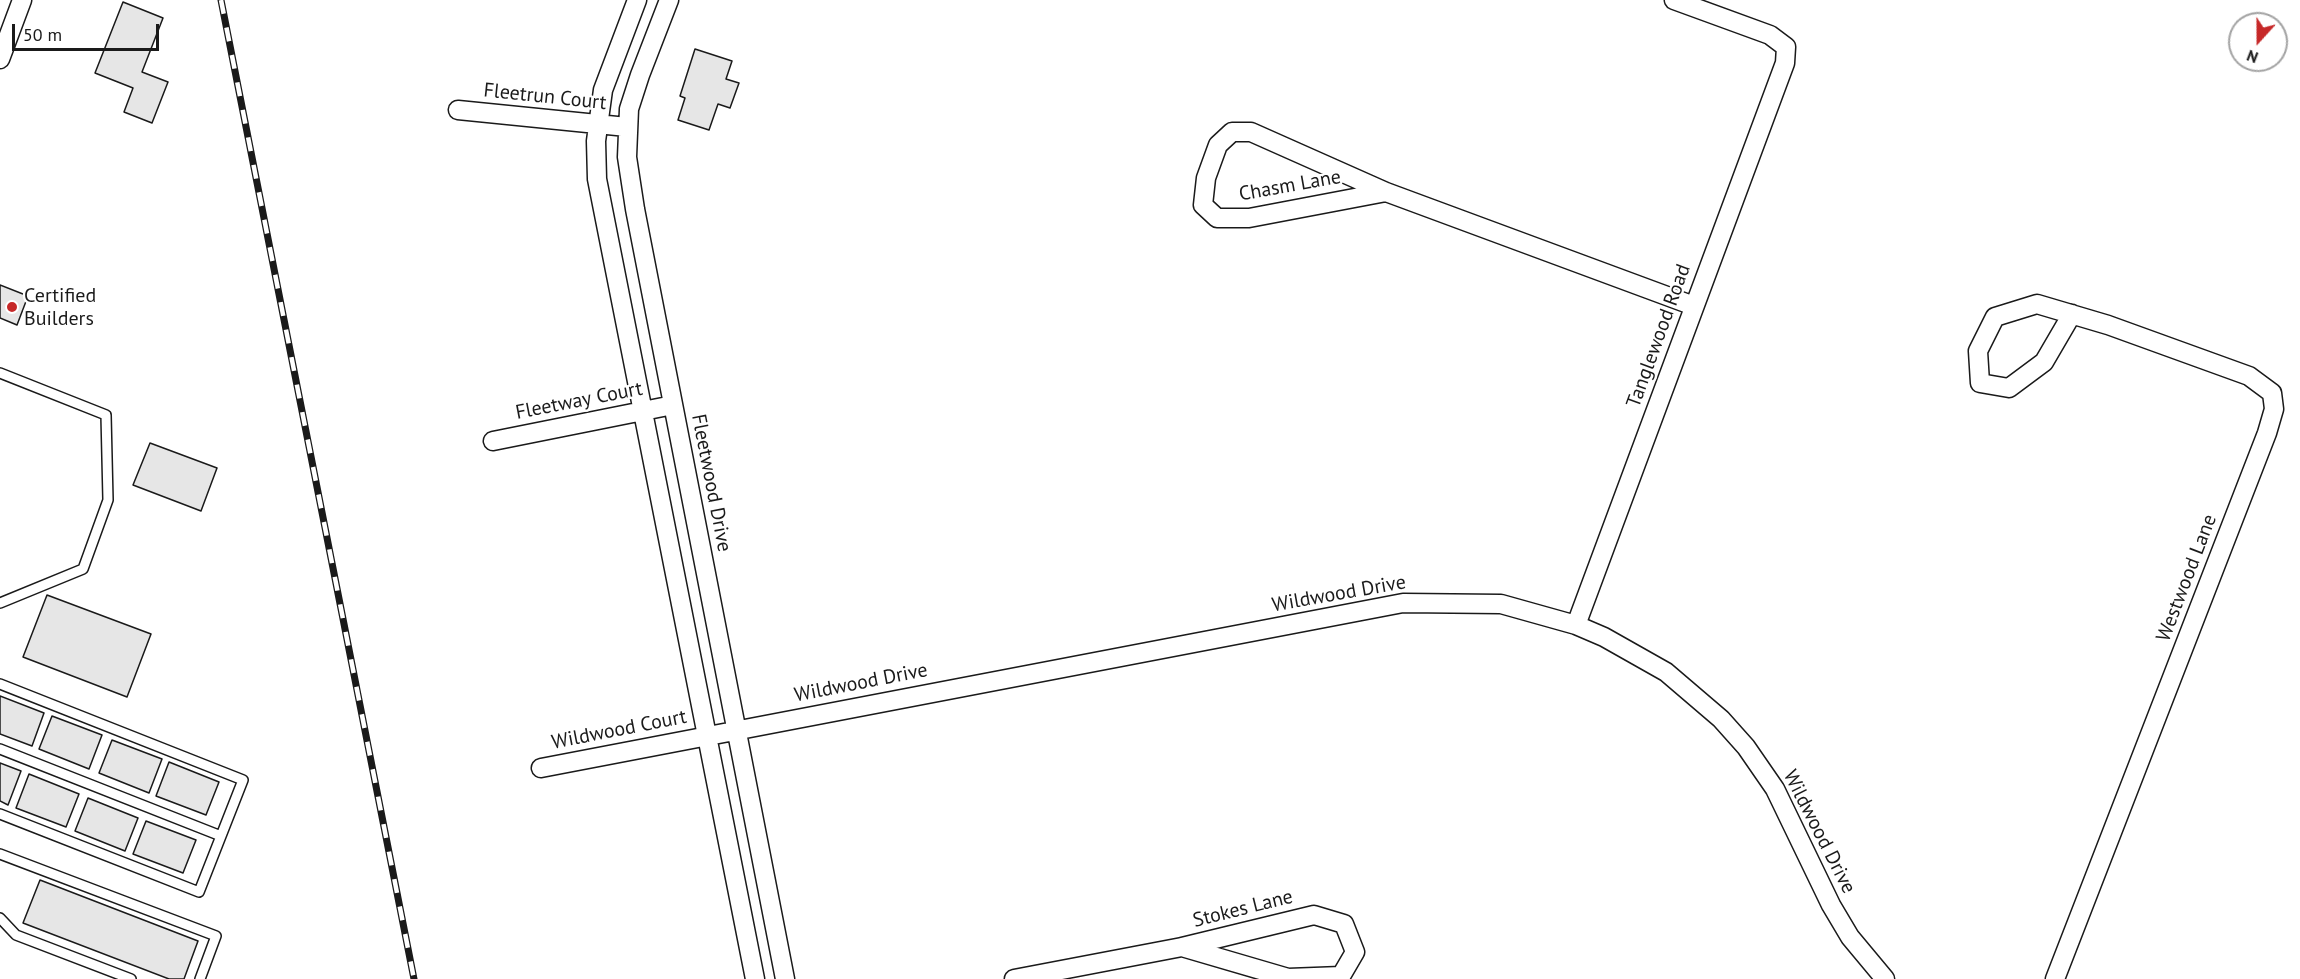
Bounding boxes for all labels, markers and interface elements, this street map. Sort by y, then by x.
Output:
scale bar [15,12,162,50]
north arrow [2228,12,2288,72]
text: 50 m [23,23,62,46]
text: N [2244,46,2261,68]
street label: Fleetrun Court [482,79,608,115]
street label: Chasm Lane [1237,165,1343,207]
street label: Tanglewood Road [1622,261,1696,411]
place label: Certified Builders [24,284,96,331]
marker: Certified Builders [5,300,19,314]
street label: Fleetway Court [514,377,644,425]
street label: Fleetwood Drive [686,412,736,554]
street label: Westwood Lane [2152,511,2222,645]
street label: Wildwood Drive [1270,570,1408,618]
street label: Wildwood Drive [792,658,930,708]
street label: Wildwood Court [549,705,689,755]
street label: Wildwood Drive [1778,766,1860,898]
street label: Stokes Lane [1191,885,1295,933]

